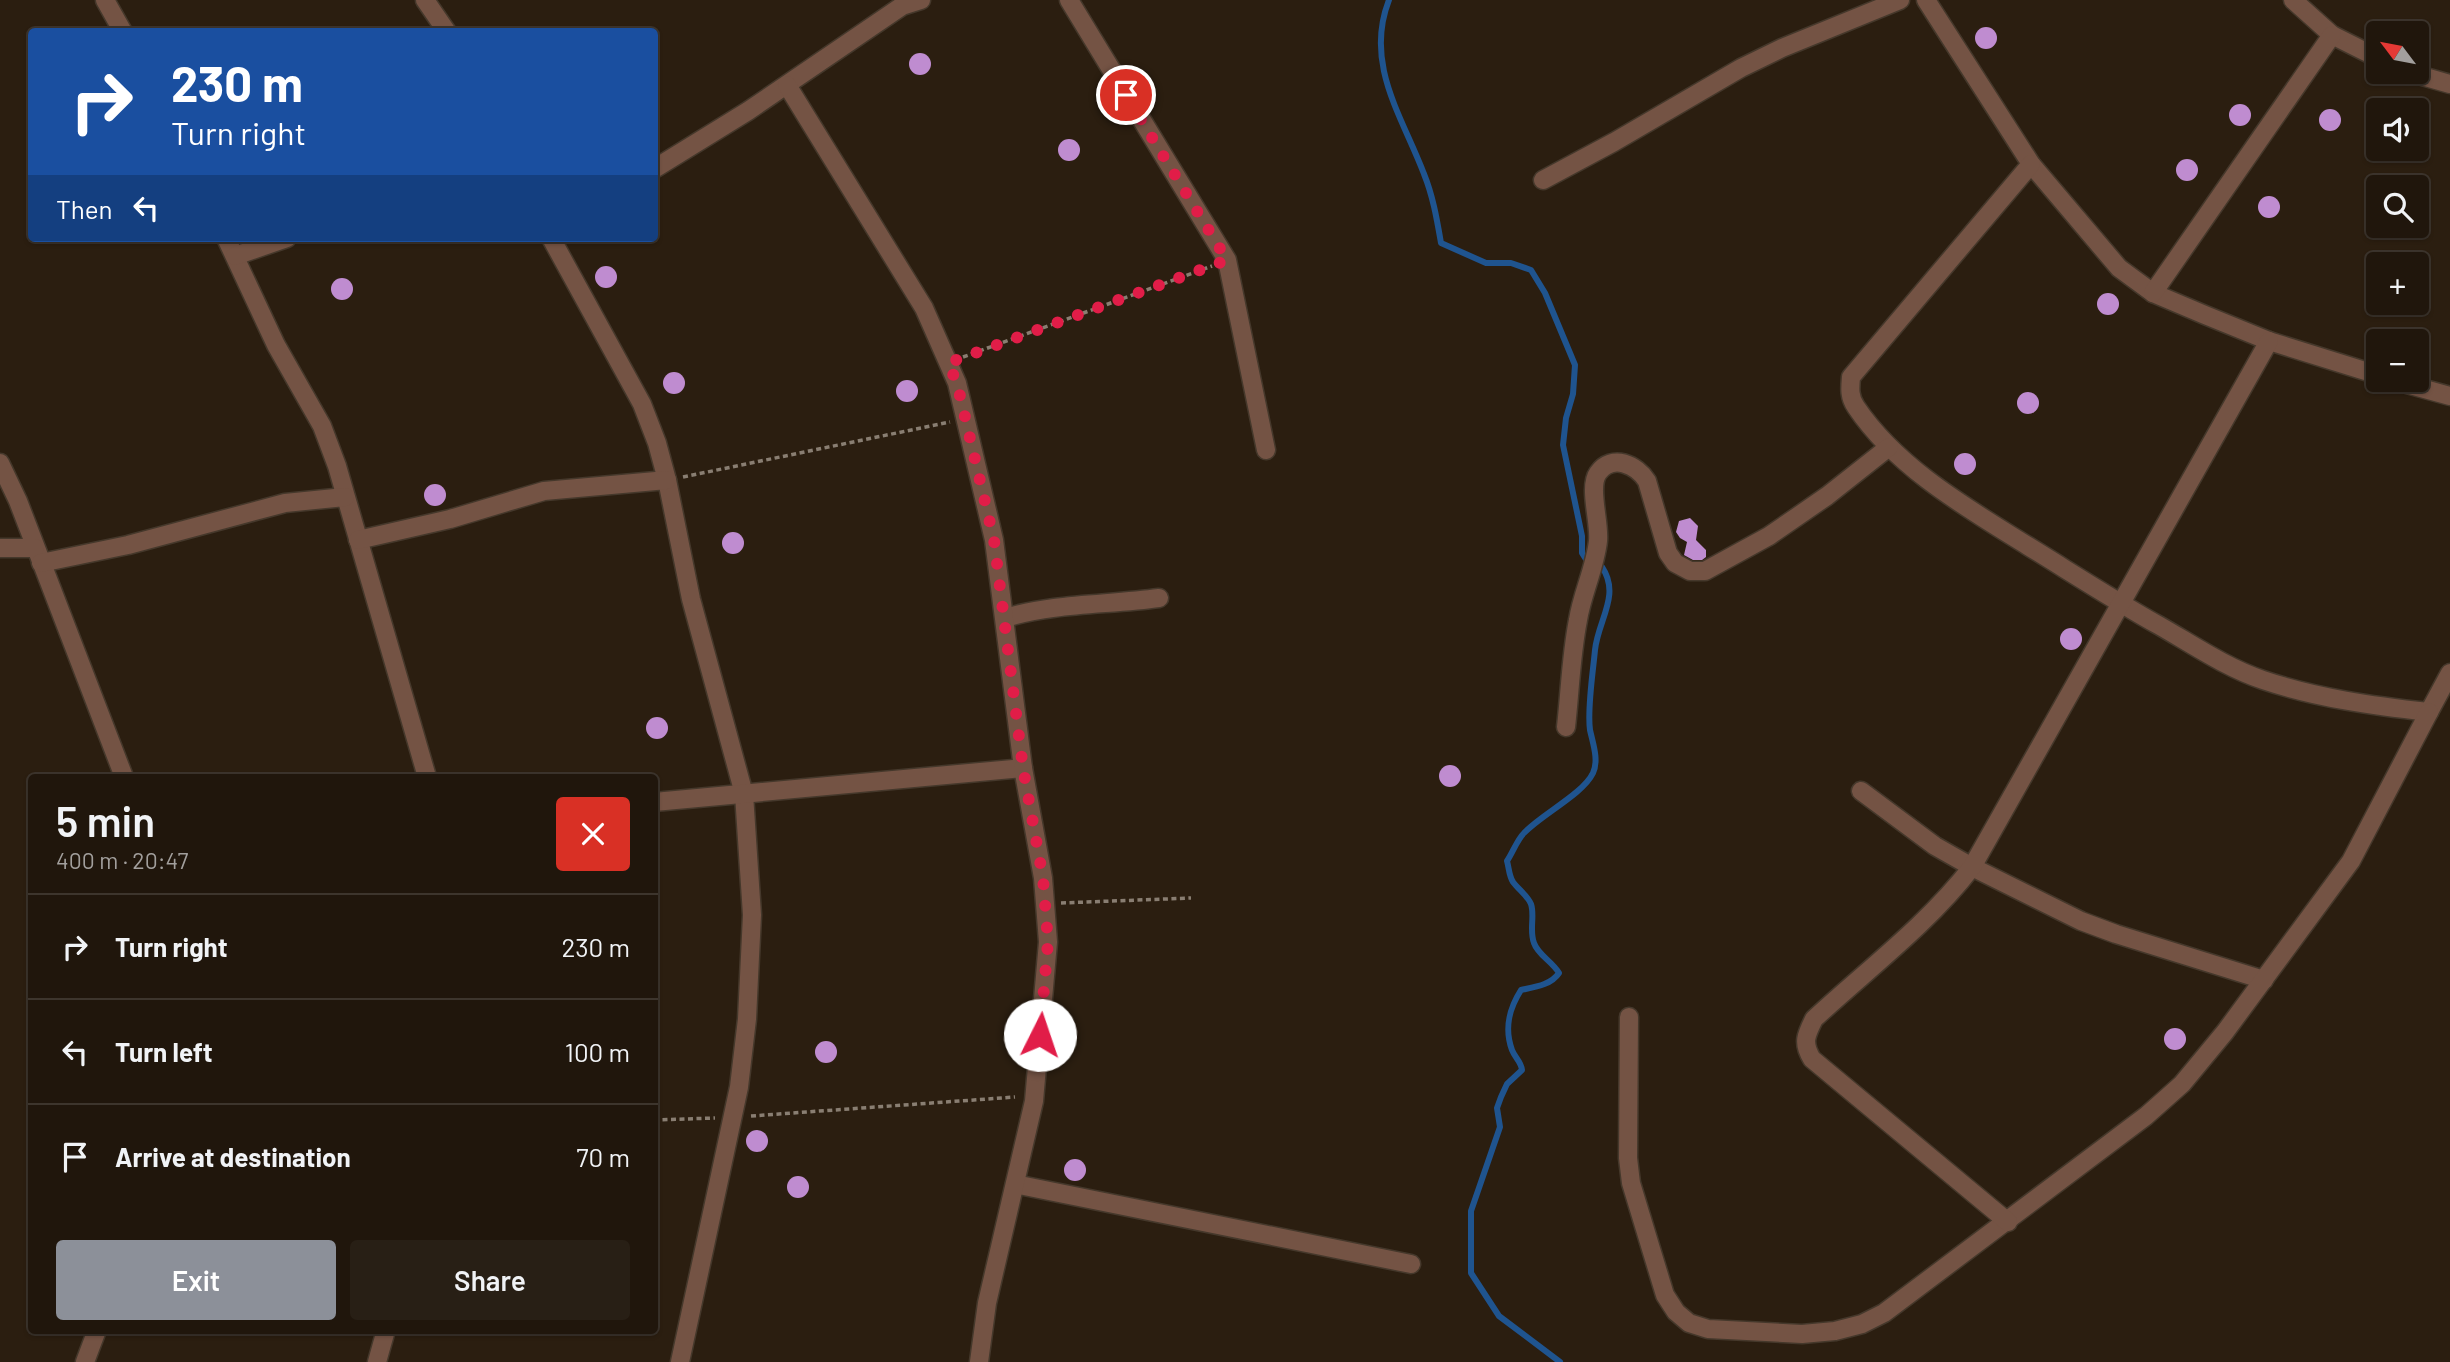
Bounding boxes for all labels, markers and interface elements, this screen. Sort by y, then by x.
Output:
north arrow [2366,21,2429,84]
map controls [2366,21,2429,392]
text: 230 m [171,53,303,112]
icon: right [56,56,147,147]
pin [1096,65,1156,125]
icon: arrive [1107,76,1145,114]
button: sound [2366,98,2429,161]
text: Turn right [171,113,306,151]
button: search [2366,175,2429,238]
icon: left [127,189,165,227]
text: Then [56,193,113,224]
button: + [2366,252,2429,315]
button: − [2366,329,2429,392]
text: 5 min [56,795,155,845]
button: close [556,797,630,871]
text: 400 m · 20:47 [56,846,188,874]
icon: right [56,928,94,966]
text: Turn right [115,931,228,962]
text: 230 m [561,931,630,962]
position arrow [1003,998,1077,1072]
icon: left [56,1033,94,1071]
text: Turn left [115,1036,213,1067]
text: 100 m [565,1036,630,1067]
icon: arrive [56,1138,94,1176]
text: Arrive at destination [115,1141,351,1172]
text: 70 m [576,1141,630,1172]
button: Exit [56,1240,336,1320]
button: Share [350,1240,630,1320]

